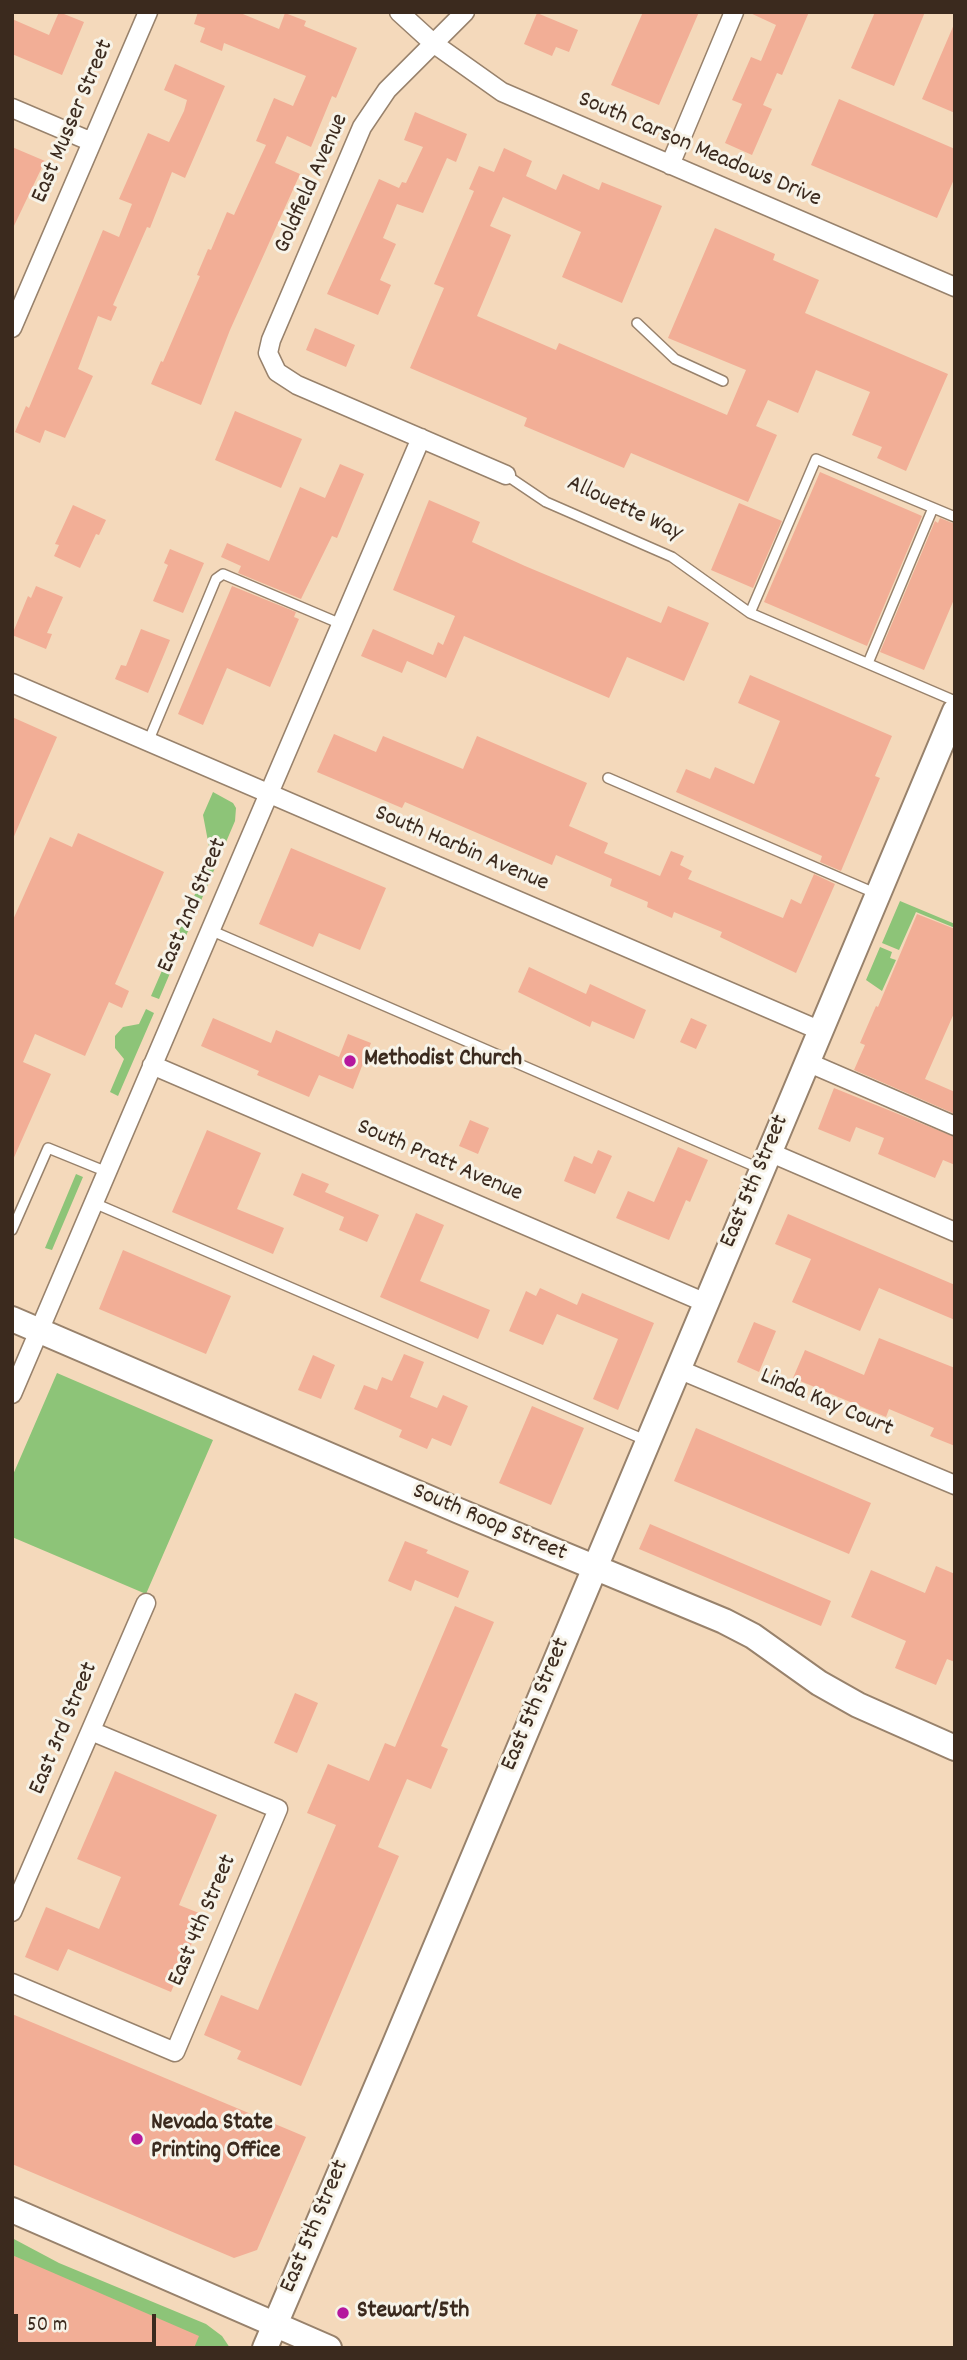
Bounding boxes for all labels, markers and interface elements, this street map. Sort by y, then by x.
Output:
street label: East Musser Street [27,36,121,208]
street label: South Carson Meadows Drive [573,87,825,215]
street label: Goldfield Avenue [269,110,357,258]
street label: Allouette Way [561,471,687,549]
street label: South Harbin Avenue [370,800,552,900]
street label: East 2nd Street [153,834,235,978]
place label: Methodist Church [364,1047,522,1075]
marker: Methodist Church [342,1053,358,1069]
street label: East 5th Street [715,1111,797,1253]
street label: South Pratt Avenue [352,1114,526,1210]
street label: Linda Kay Court [755,1363,897,1445]
street label: South Roop Street [407,1479,571,1569]
street label: East 5th Street [496,1634,578,1776]
street label: East 3rd Street [24,1658,106,1800]
street label: East 4th Street [163,1851,245,1991]
place label: Nevada State Printing Office [151,2111,281,2167]
marker: Nevada State Printing Office [129,2131,145,2147]
street label: East 5th Street [275,2156,357,2298]
place label: Stewart/5th [357,2299,469,2327]
scale bar [18,2300,159,2344]
marker: Stewart/5th [335,2305,351,2321]
text: 50 m [27,2311,67,2341]

